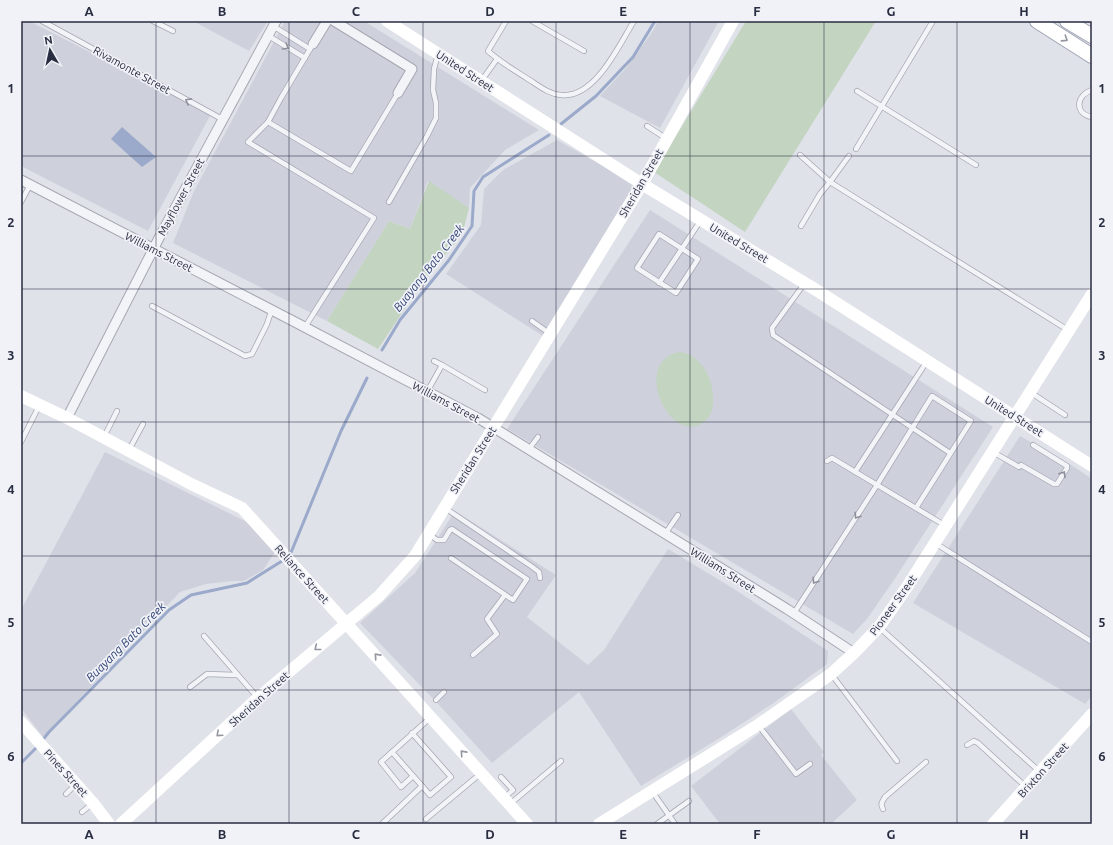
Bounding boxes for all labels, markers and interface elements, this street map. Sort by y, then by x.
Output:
text: A [84,4,94,18]
text: B [218,4,227,18]
text: C [352,4,361,18]
text: D [485,4,495,18]
text: E [619,4,627,18]
text: F [753,4,761,18]
text: G [887,4,896,18]
text: H [1019,4,1029,18]
north arrow [30,30,70,70]
text: N [43,34,53,47]
one-way arrow [1060,34,1067,41]
one-way arrow [282,42,289,49]
street label: Rivamonte Street [91,44,173,97]
street label: United Street [434,48,497,95]
text: 1 [7,81,15,95]
text: 1 [1098,81,1106,95]
one-way arrow [185,98,192,105]
street label: Sheridan Street [617,146,666,219]
street label: Mayflower Street [156,156,207,238]
text: 2 [7,215,15,229]
text: 2 [1098,215,1106,229]
water label: Buayang Bato Creek [391,221,467,314]
street label: United Street [707,221,771,266]
street label: Williams Street [123,230,196,275]
text: 3 [7,348,15,362]
text: 3 [1098,348,1106,362]
street label: Williams Street [410,379,482,425]
street label: United Street [983,393,1046,439]
street label: Sheridan Street [448,424,499,496]
one-way arrow [1058,471,1066,478]
text: 4 [7,482,15,496]
text: 4 [1098,482,1106,496]
one-way arrow [854,512,861,519]
street label: Reliance Street [273,542,332,606]
street label: Williams Street [688,545,758,595]
street label: Pioneer Street [867,572,919,637]
one-way arrow [812,577,820,584]
water label: Buayang Bato Creek [83,599,169,684]
text: 5 [7,615,15,629]
text: 5 [1098,615,1106,629]
one-way arrow [314,643,321,650]
one-way arrow [374,654,381,661]
street label: Sheridan Street [227,668,292,729]
one-way arrow [216,729,224,737]
street label: Brixton Street [1015,740,1071,800]
street label: Pines Street [42,747,91,800]
text: 6 [7,749,15,763]
text: 6 [1098,749,1106,763]
one-way arrow [461,750,468,758]
text: A [84,827,94,841]
text: B [218,827,227,841]
text: C [352,827,361,841]
text: D [485,827,495,841]
text: E [619,827,627,841]
text: F [753,827,761,841]
text: G [887,827,896,841]
text: H [1019,827,1029,841]

